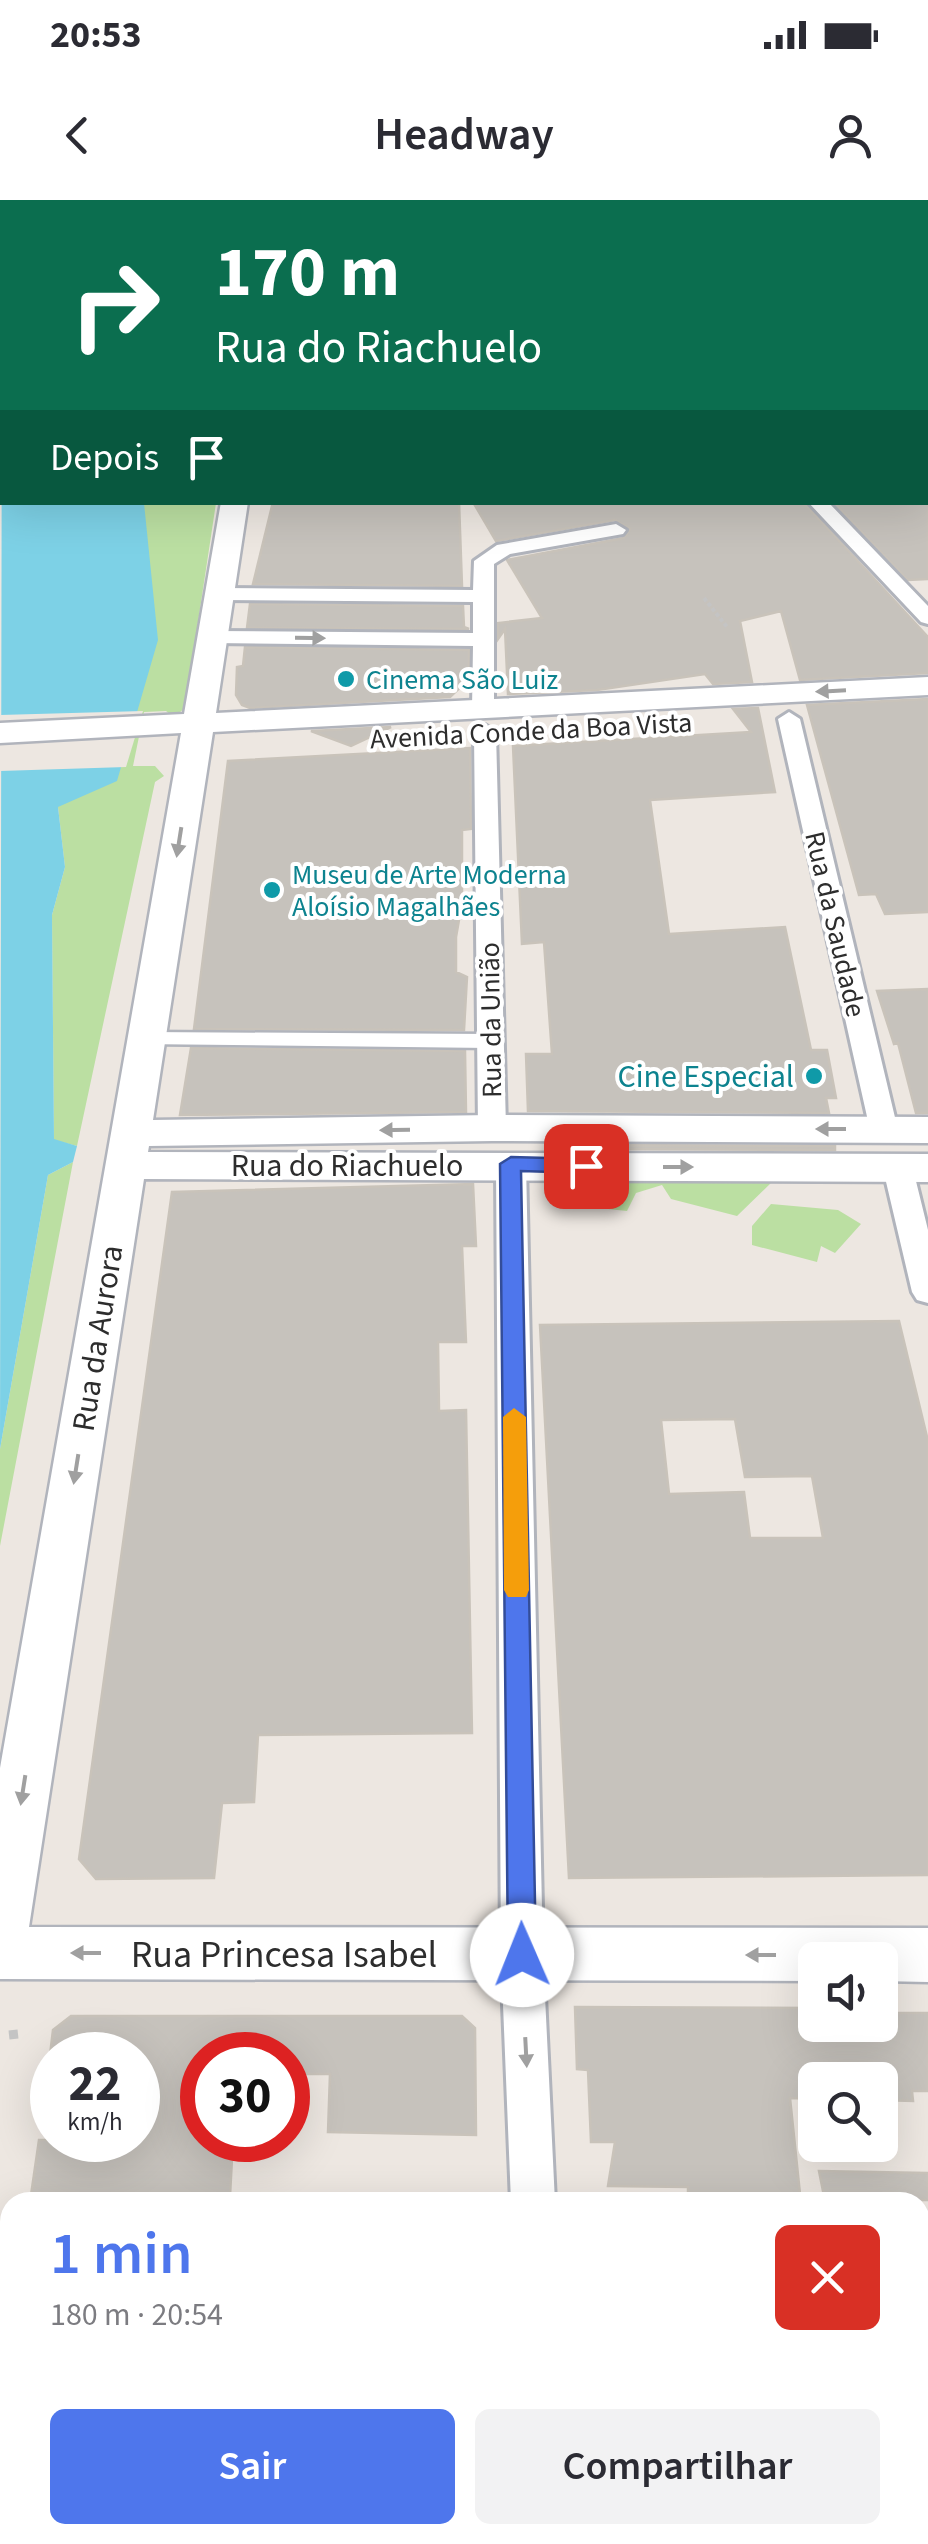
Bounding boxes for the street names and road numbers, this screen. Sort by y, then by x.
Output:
street label: Avenida Conde da Boa Vista [369,703,693,759]
street label: Rua da Saudade [794,827,876,1021]
street label: Rua da União [470,942,512,1098]
street label: Rua do Riachuelo [231,1143,463,1189]
street label: Rua da Aurora [61,1242,135,1434]
street label: Rua Princesa Isabel [131,1928,437,1982]

